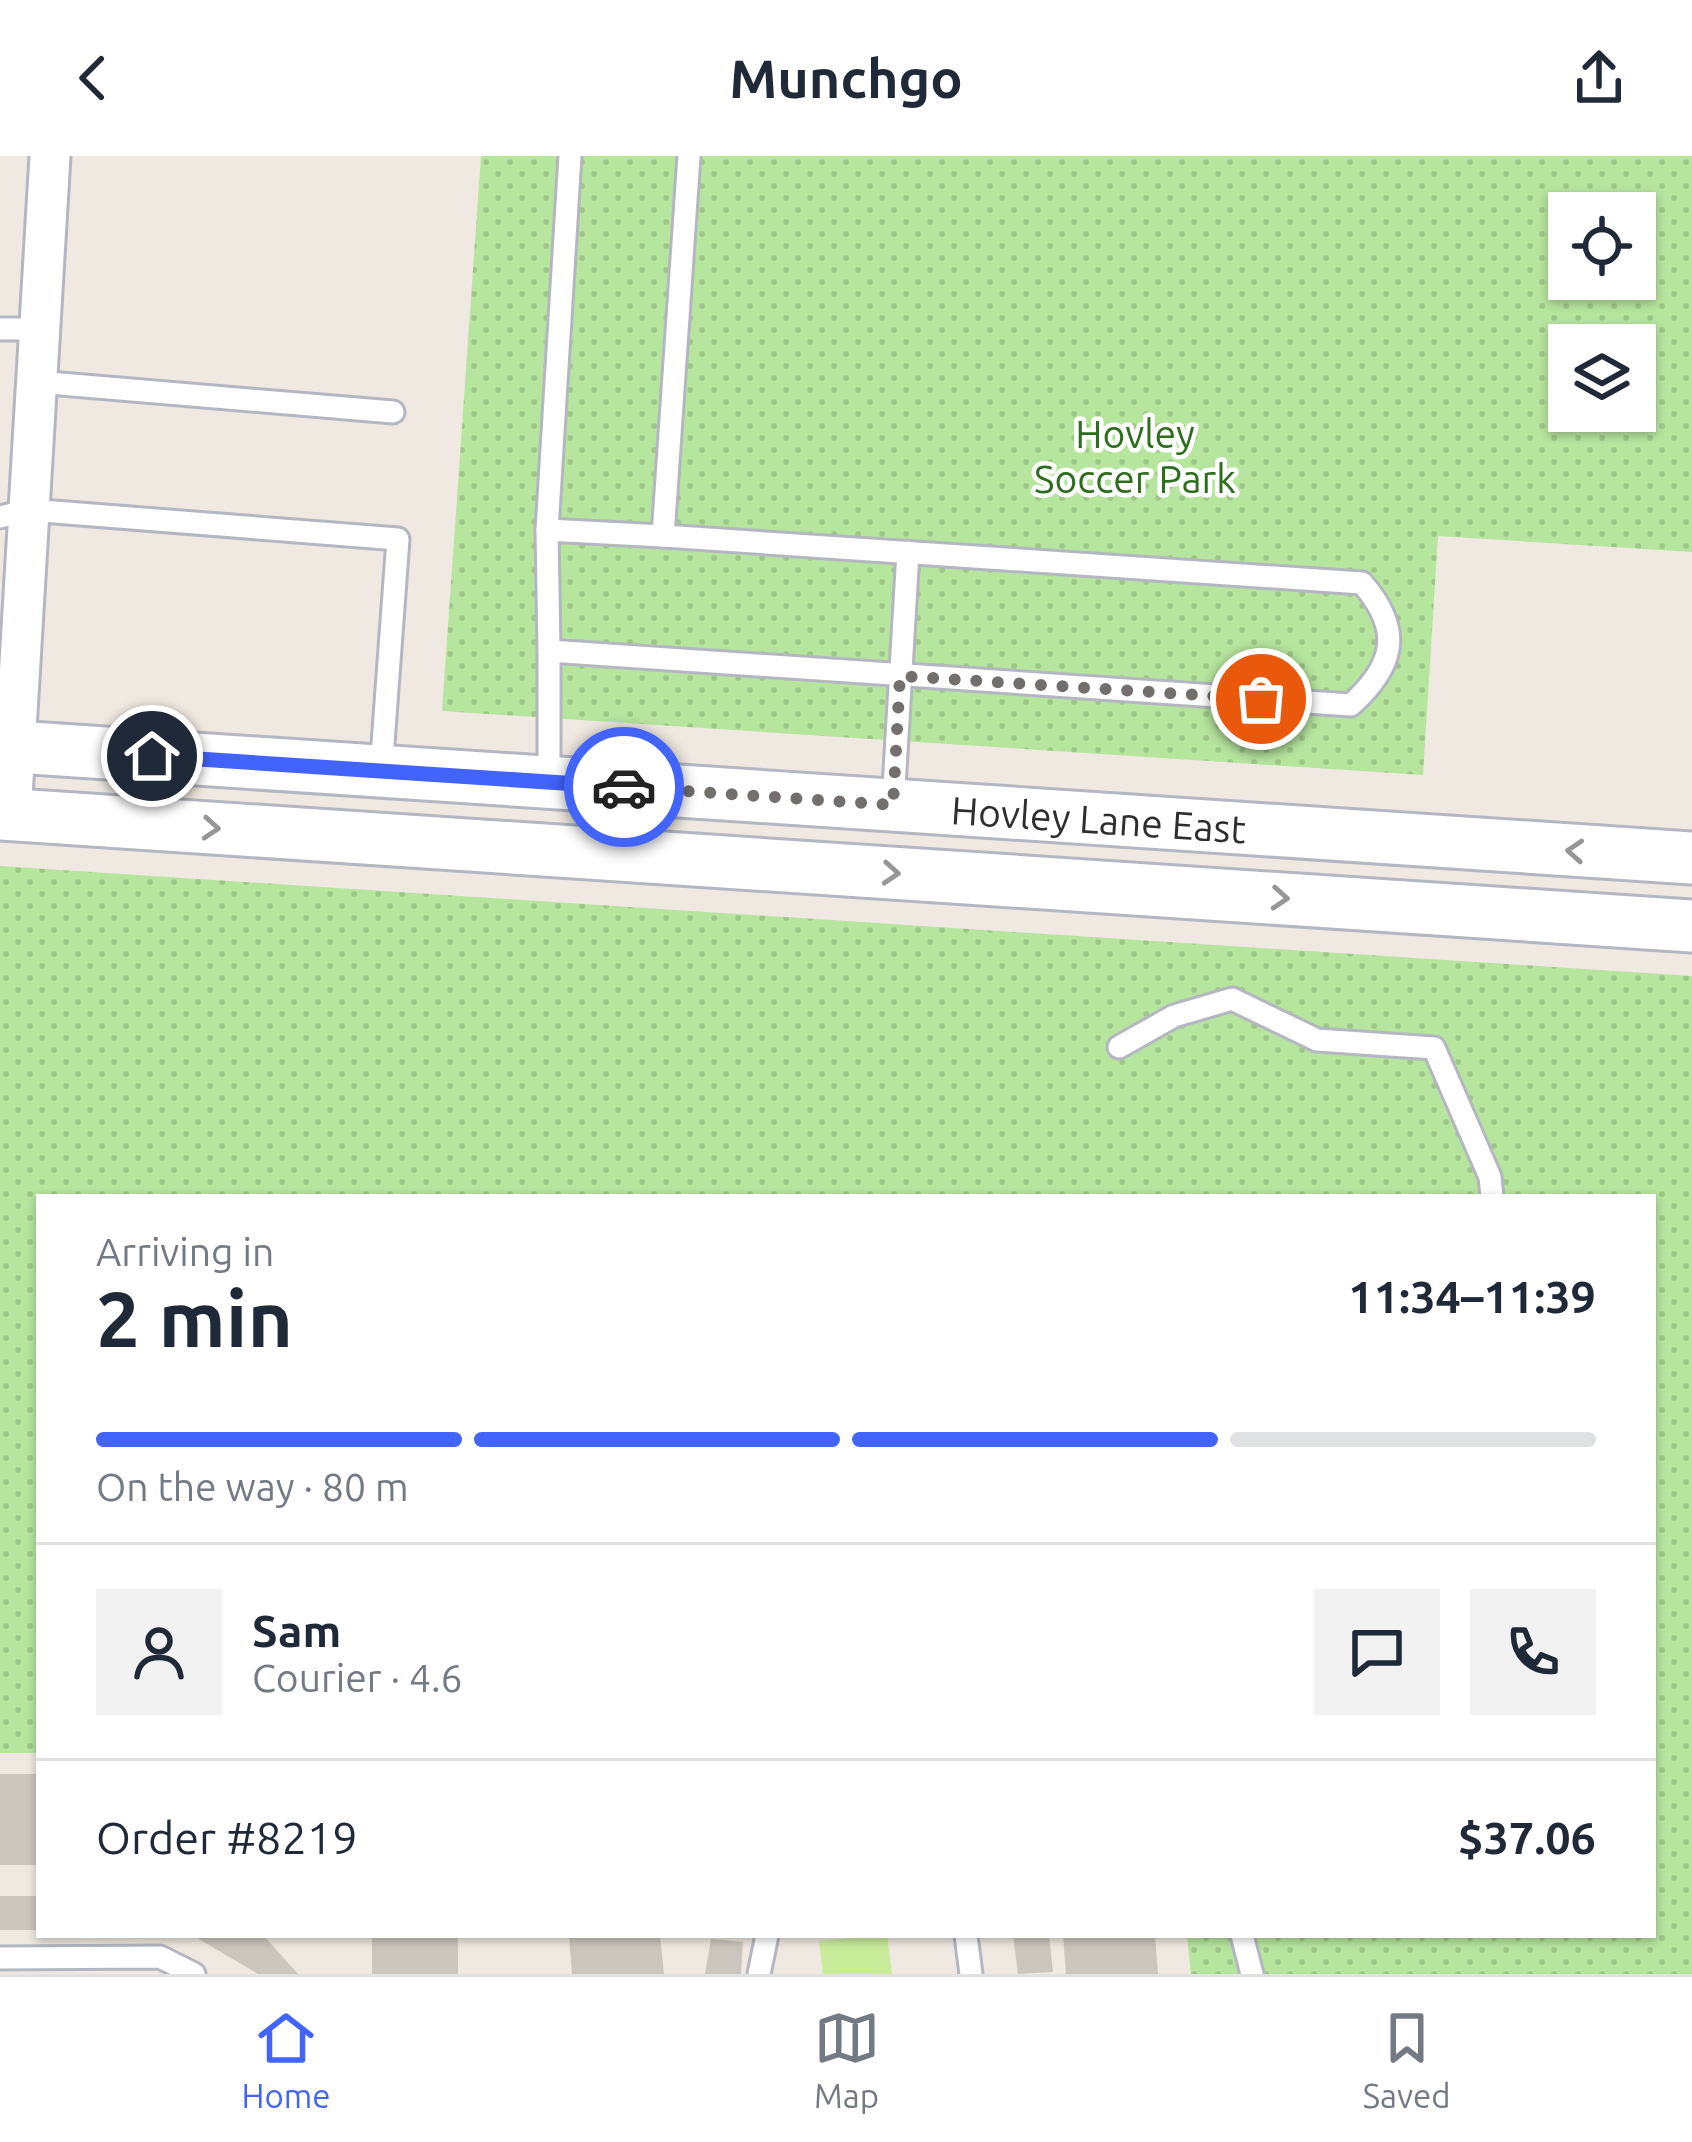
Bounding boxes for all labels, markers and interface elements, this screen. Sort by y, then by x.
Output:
icon: back [60,45,126,111]
icon: share [1566,45,1632,111]
text: Munchgo [729,48,963,108]
map controls [1548,192,1656,432]
button: locate [1548,192,1656,300]
button: layers [1548,324,1656,432]
park label: Hovley Soccer Park [1034,412,1236,500]
pin [1210,648,1312,750]
icon: bag [1228,666,1294,732]
pin [101,705,203,807]
icon: home [119,723,185,789]
courier [564,727,684,847]
icon: car [591,754,657,820]
street label: Hovley Lane East [950,788,1247,850]
one-way arrow [202,815,221,841]
one-way arrow [1565,838,1584,864]
one-way arrow [882,860,901,886]
one-way arrow [1271,885,1290,911]
text: Arriving in [96,1230,274,1273]
text: 11:34–11:39 [1348,1271,1596,1322]
text: 2 min [96,1274,293,1362]
text: On the way · 80 m [96,1465,409,1508]
button: person [96,1589,222,1715]
button: chat [1314,1589,1440,1715]
button: phone [1470,1589,1596,1715]
text: Sam [252,1605,341,1656]
text: Courier · 4.6 [252,1656,463,1699]
text: Order #8219 [96,1812,358,1863]
text: $37.06 [1458,1812,1596,1863]
tab: Home [242,2005,331,2114]
tab: Map [814,2005,880,2114]
tab: Saved [1363,2005,1450,2114]

